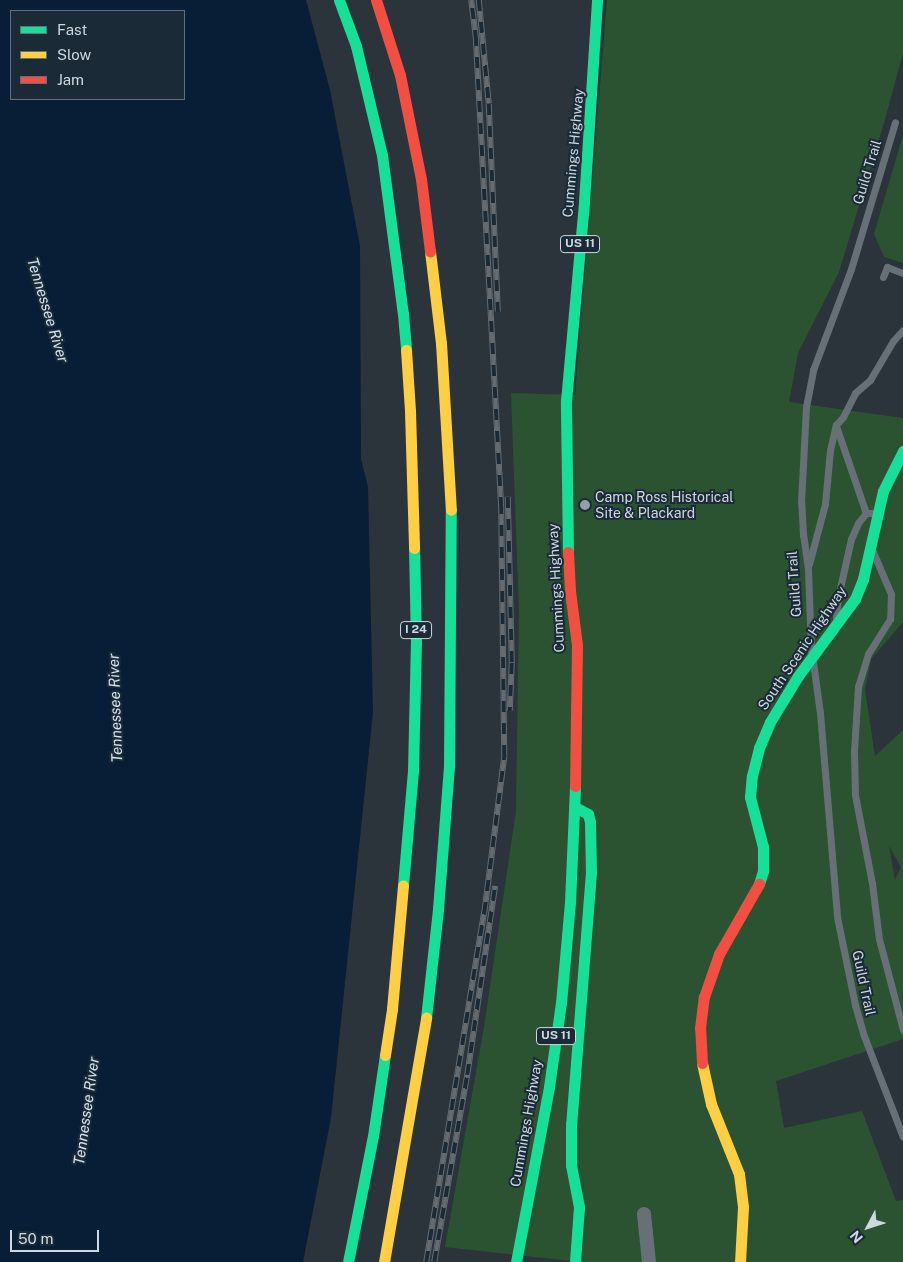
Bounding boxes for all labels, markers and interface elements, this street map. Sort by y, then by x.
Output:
legend [10,10,185,100]
text: Fast [57,21,87,38]
text: Slow [57,46,91,63]
text: Jam [57,71,84,88]
street label: Cummings Highway [559,88,587,218]
street label: Guild Trail [849,138,885,206]
road number: US 11 [560,234,600,253]
water label: Tennessee River [23,255,73,365]
place label: Camp Ross Historical Site & Plackard [595,489,734,522]
marker: Camp Ross Historical Site & Plackard [579,499,591,511]
street label: Cummings Highway [544,523,568,653]
street label: Guild Trail [783,550,805,618]
street label: South Scenic Highway [754,583,850,713]
road number: I 24 [400,620,432,640]
water label: Tennessee River [104,653,126,763]
street label: Guild Trail [849,949,879,1017]
road number: US 11 [536,1026,576,1046]
water label: Tennessee River [69,1056,103,1166]
street label: Cummings Highway [507,1058,545,1188]
north arrow [843,1202,893,1252]
scale bar [12,1220,101,1252]
text: N [847,1227,866,1246]
text: 50 m [18,1230,53,1247]

